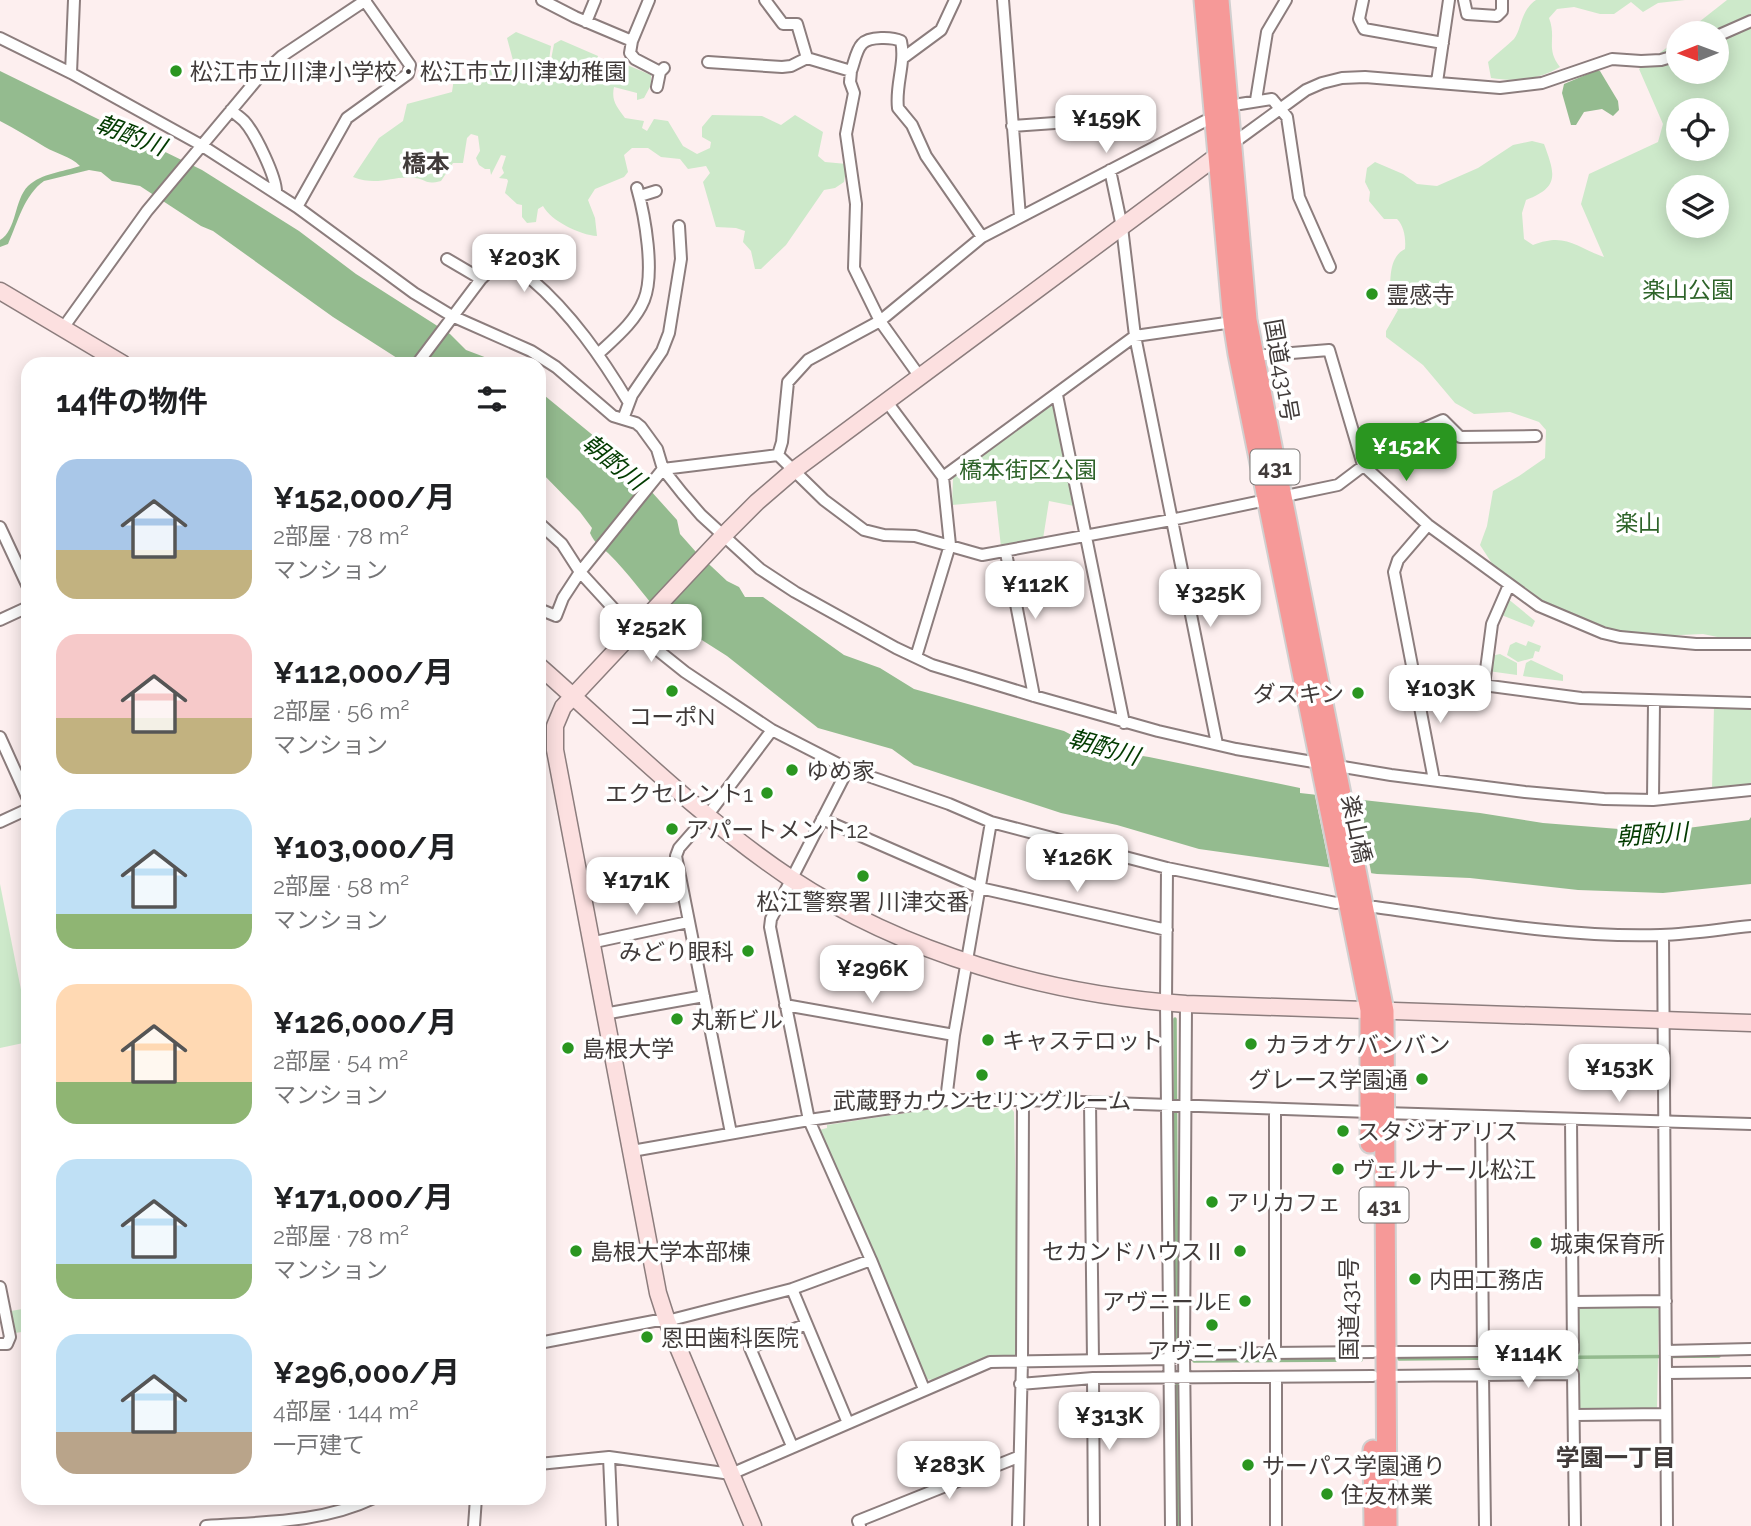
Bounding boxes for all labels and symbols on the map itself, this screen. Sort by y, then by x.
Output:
north arrow [1666,21,1729,84]
place label: 松江市立川津小学校・松江市立川津幼稚園 [190,58,627,85]
marker: 松江市立川津小学校・松江市立川津幼稚園 [168,63,184,79]
pin: ¥159K [1057,96,1155,155]
water label: 朝酌川 [92,109,173,163]
district label: 橋本 [402,149,450,178]
pin: ¥203K [475,234,573,294]
park label: 楽山公園 [1642,276,1734,303]
place label: 霊感寺 [1386,281,1455,308]
marker: 霊感寺 [1364,286,1380,302]
street label: 国道431号 [1260,317,1304,423]
pin: ¥152K [1357,424,1455,483]
water label: 朝酌川 [577,428,653,498]
road number: 431 [1250,449,1300,484]
park label: 橋本街区公園 [959,456,1097,483]
park label: 楽山 [1615,509,1661,536]
pin: ¥112K [986,562,1084,621]
pin: ¥325K [1161,570,1259,629]
pin: ¥252K [602,604,700,664]
pin: ¥103K [1391,666,1489,725]
place label: ダスキン [1253,680,1344,707]
marker: コーポN [664,683,680,699]
marker: ダスキン [1350,685,1366,701]
place label: コーポN [629,703,715,730]
water label: 朝酌川 [1065,723,1145,772]
place label: ゆめ家 [806,757,875,784]
marker: ゆめ家 [784,762,800,778]
place label: エクセレント1 [605,780,753,807]
marker: エクセレント1 [759,785,775,801]
street label: 楽山橋 [1337,792,1377,866]
place label: アパートメント12 [686,816,868,843]
water label: 朝酌川 [1615,817,1692,851]
marker: アパートメント12 [664,821,680,837]
pin: ¥126K [1028,834,1126,894]
pin: ¥171K [587,858,685,917]
marker: 松江警察署 川津交番 [855,868,871,884]
place label: 松江警察署 川津交番 [757,888,969,915]
place label: みどり眼科 [619,938,734,965]
marker: みどり眼科 [740,943,756,959]
pin: ¥296K [823,946,921,1005]
place label: 丸新ビル [691,1006,783,1033]
marker: 丸新ビル [669,1011,685,1027]
place label: キャステロット [1002,1027,1163,1054]
place label: カラオケバンバン [1265,1031,1450,1058]
marker: キャステロット [980,1032,996,1048]
place label: 島根大学 [582,1035,674,1062]
marker: カラオケバンバン [1243,1036,1259,1052]
marker: 島根大学 [560,1040,576,1056]
pin: ¥153K [1570,1044,1668,1104]
place label: グレース学園通 [1248,1066,1408,1093]
marker: 武蔵野カウンセリングルーム [974,1067,990,1083]
marker: グレース学園通 [1414,1071,1430,1087]
place label: 武蔵野カウンセリングルーム [833,1087,1131,1114]
place label: スタジオアリス [1357,1118,1518,1145]
marker: スタジオアリス [1335,1123,1351,1139]
place label: ヴェルナール松江 [1352,1156,1536,1183]
marker: ヴェルナール松江 [1330,1161,1346,1177]
road number: 431 [1360,1188,1408,1222]
place label: アリカフェ [1226,1189,1341,1216]
marker: アリカフェ [1204,1194,1220,1210]
place label: 城東保育所 [1550,1230,1665,1257]
marker: 城東保育所 [1528,1235,1544,1251]
place label: 島根大学本部棟 [590,1238,751,1265]
place label: セカンドハウスⅡ [1042,1238,1226,1265]
marker: 島根大学本部棟 [568,1243,584,1259]
marker: セカンドハウスⅡ [1232,1243,1248,1259]
street label: 国道431号 [1335,1257,1362,1361]
place label: 内田工務店 [1429,1266,1544,1293]
marker: 内田工務店 [1407,1271,1423,1287]
place label: アヴニールE [1102,1288,1231,1315]
marker: アヴニールE [1237,1293,1253,1309]
marker: アヴニールA [1204,1317,1220,1333]
place label: 恩田歯科医院 [661,1324,799,1351]
marker: 恩田歯科医院 [639,1329,655,1345]
pin: ¥114K [1479,1330,1577,1390]
place label: アヴニールA [1147,1337,1278,1364]
pin: ¥313K [1060,1392,1158,1452]
pin: ¥283K [900,1442,998,1501]
district label: 学園一丁目 [1556,1443,1676,1472]
place label: サーパス学園通り [1262,1452,1446,1479]
marker: サーパス学園通り [1240,1457,1256,1473]
place label: 住友林業 [1341,1481,1433,1508]
marker: 住友林業 [1319,1486,1335,1502]

